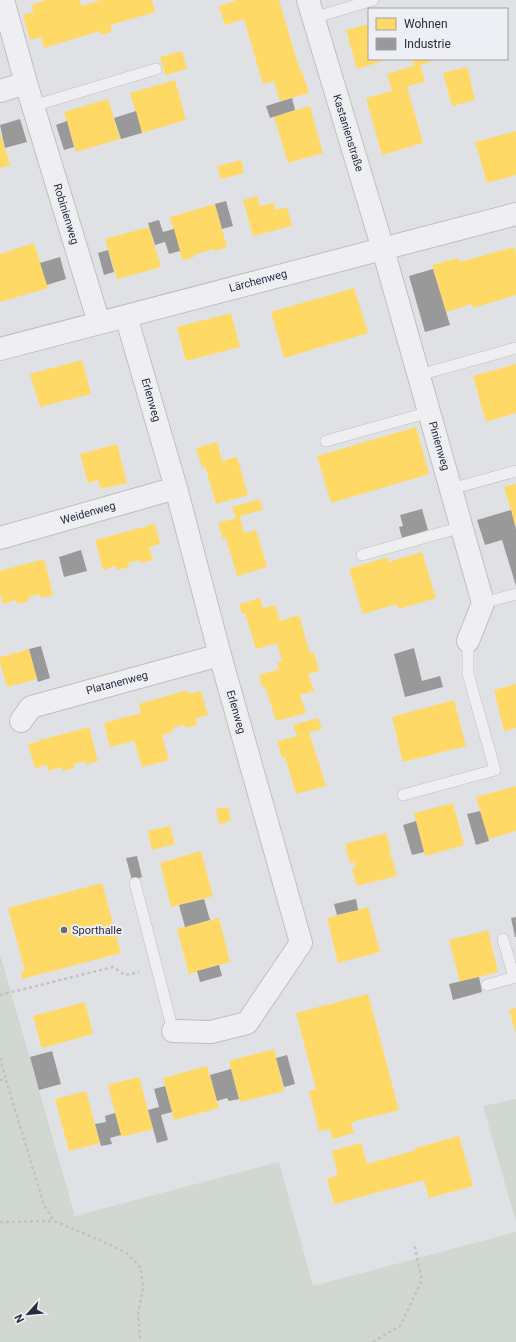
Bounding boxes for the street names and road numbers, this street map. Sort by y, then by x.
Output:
street label: Kastanienstraße [330,93,366,173]
street label: Robinienweg [51,182,81,246]
street label: Lärchenweg [228,267,288,295]
street label: Erlenweg [139,377,163,423]
street label: Pinienweg [426,420,452,472]
street label: Weidenweg [59,499,117,527]
street label: Platanenweg [85,669,149,697]
street label: Erlenweg [224,689,248,735]

